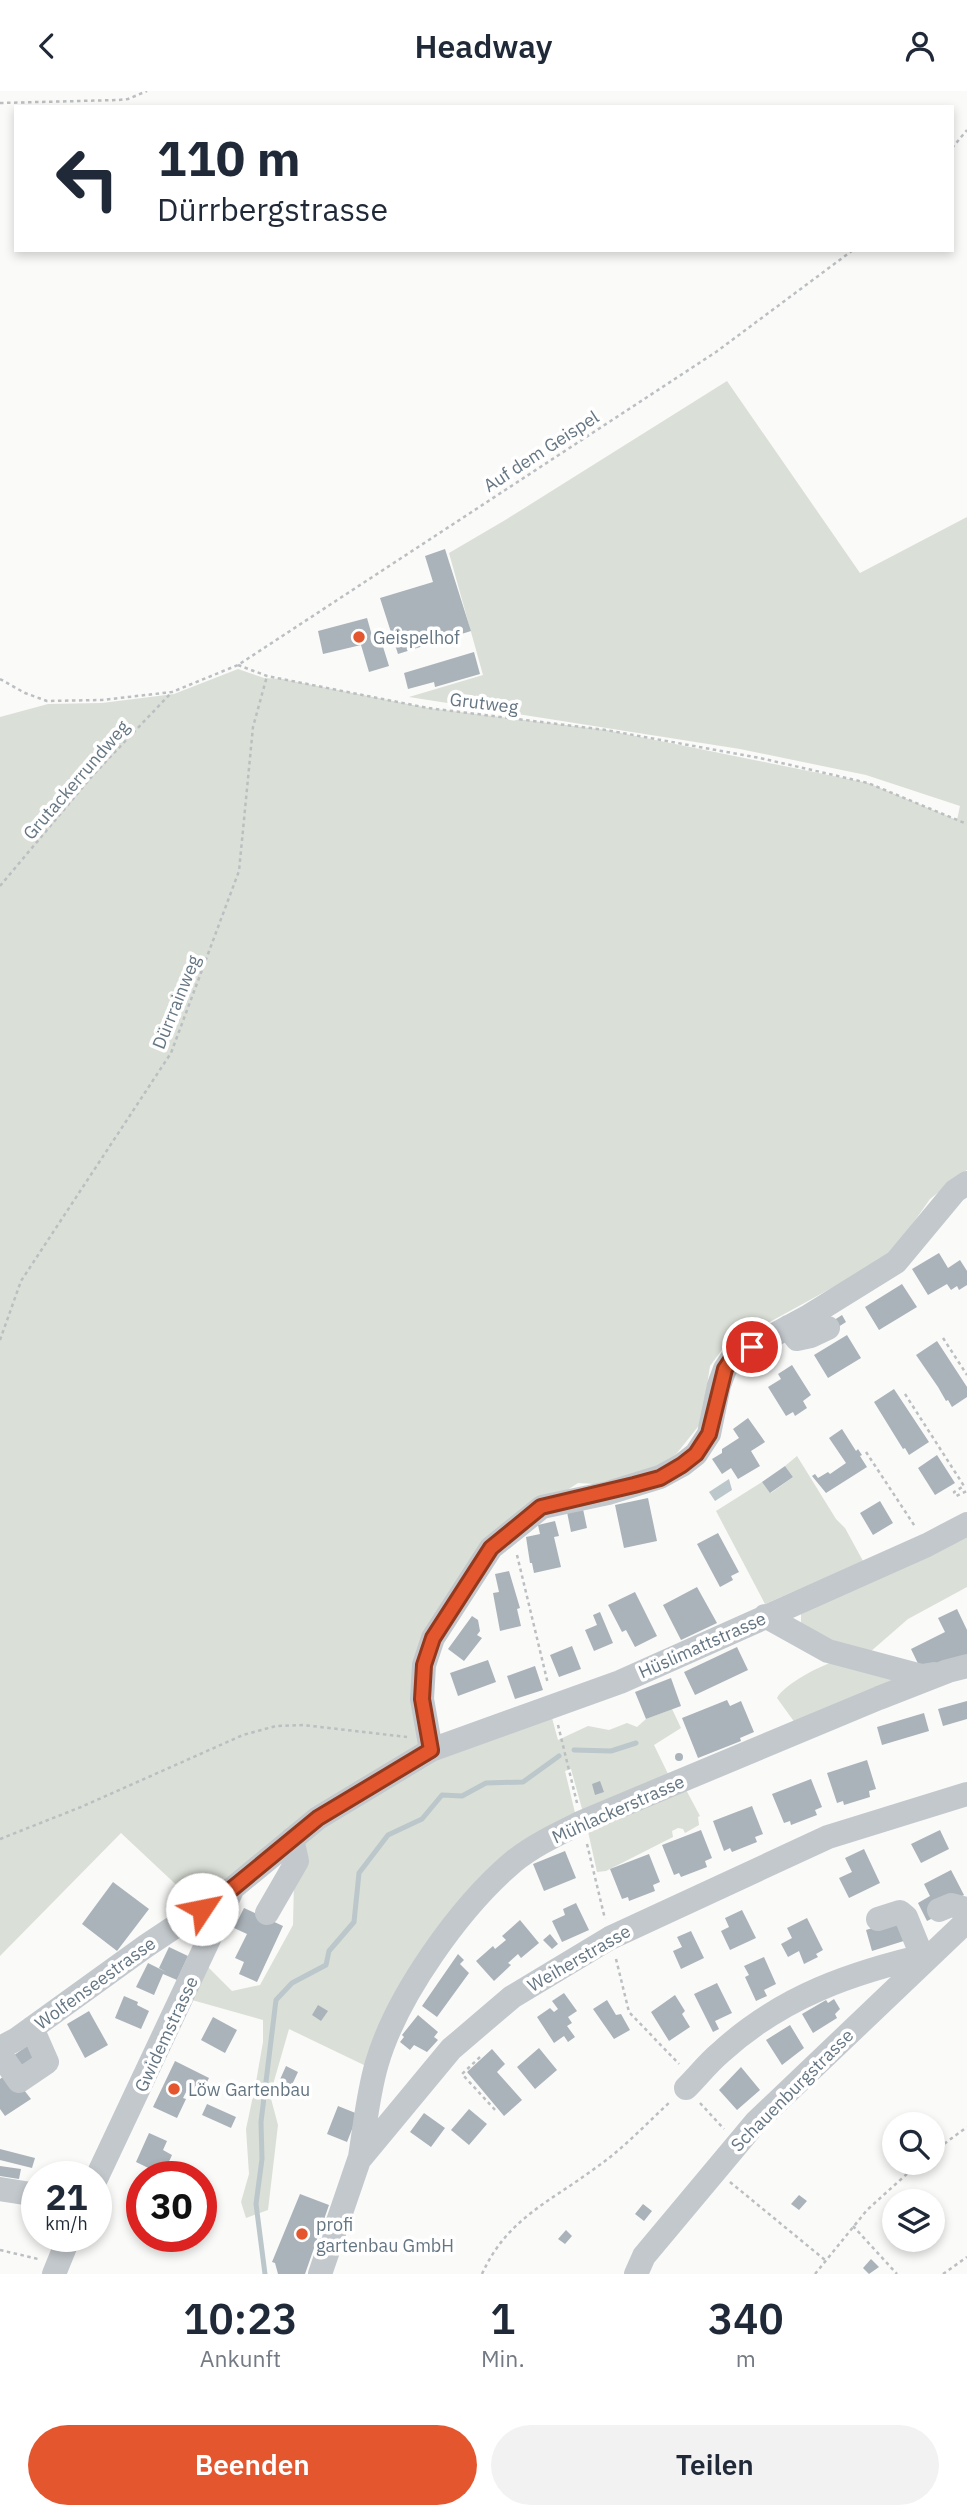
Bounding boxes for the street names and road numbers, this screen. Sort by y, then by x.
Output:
street label: Auf dem Geispel [479,405,603,497]
street label: Grutweg [448,687,520,719]
street label: Grutackerrundweg [18,715,134,844]
street label: Dürrrainweg [147,951,205,1052]
street label: Hüslimattstrasse [635,1607,770,1683]
street label: Mühlackerstrasse [548,1769,688,1849]
street label: Weiherstrasse [523,1919,635,1997]
street label: Wolfenseestrasse [30,1931,160,2034]
street label: Gwidemstrasse [129,1972,203,2096]
street label: Schauenburgstrasse [726,2024,858,2156]

